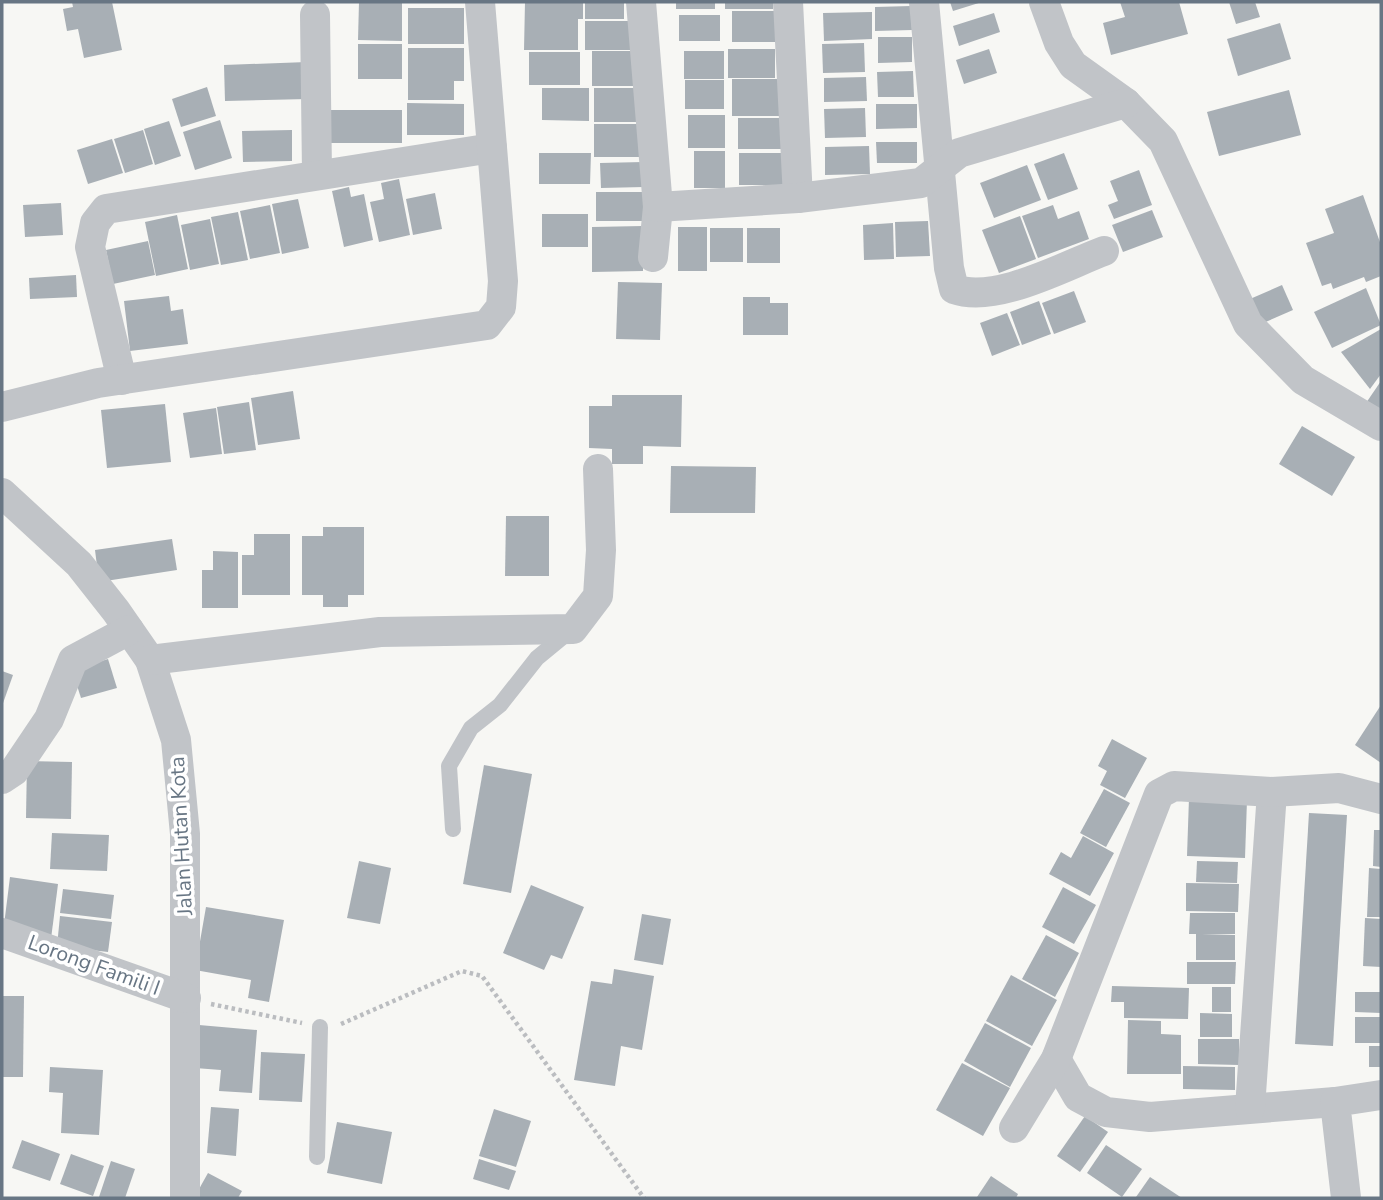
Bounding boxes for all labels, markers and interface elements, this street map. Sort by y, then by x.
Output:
street label: Jalan Hutan Kota [163,756,199,917]
street label: Lorong Famili I [24,928,164,1002]

